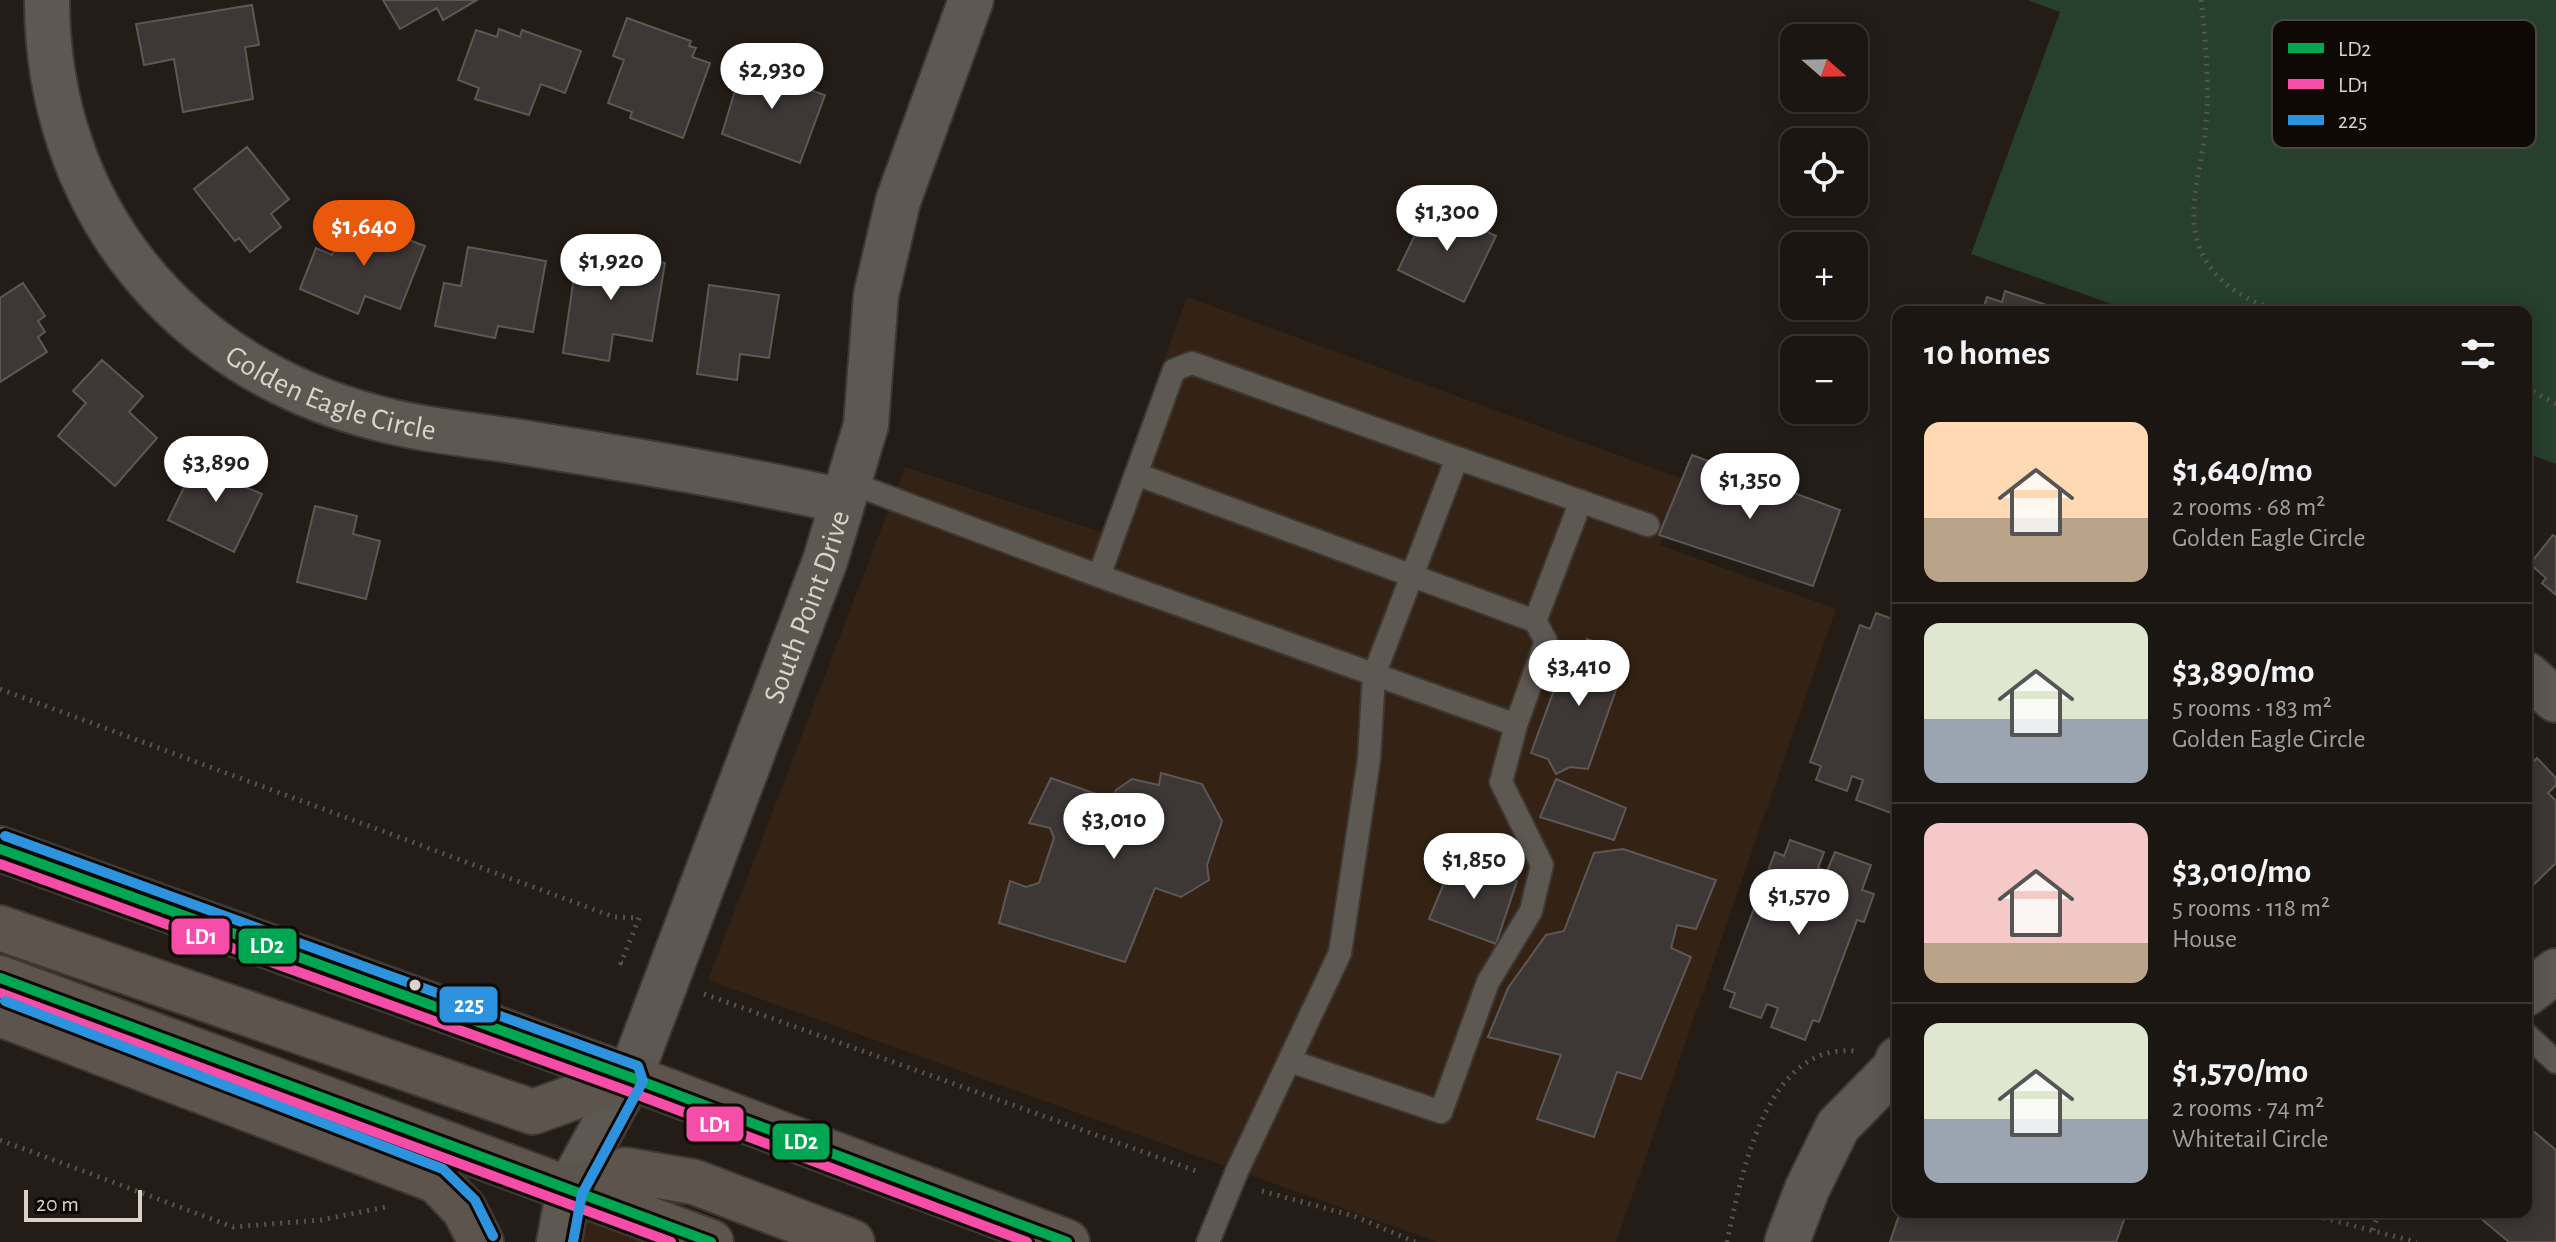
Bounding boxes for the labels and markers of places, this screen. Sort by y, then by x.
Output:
pin: $2,930 [707,43,837,111]
pin: $1,300 [1382,185,1512,253]
pin: $1,640 [299,200,429,268]
pin: $1,920 [546,234,676,302]
pin: $3,890 [151,436,281,504]
pin: $1,350 [1685,453,1815,521]
pin: $3,410 [1514,640,1644,708]
pin: $3,010 [1049,793,1179,861]
pin: $1,850 [1409,833,1539,901]
pin: $1,570 [1734,869,1864,937]
unlabelled marker [407,977,423,993]

